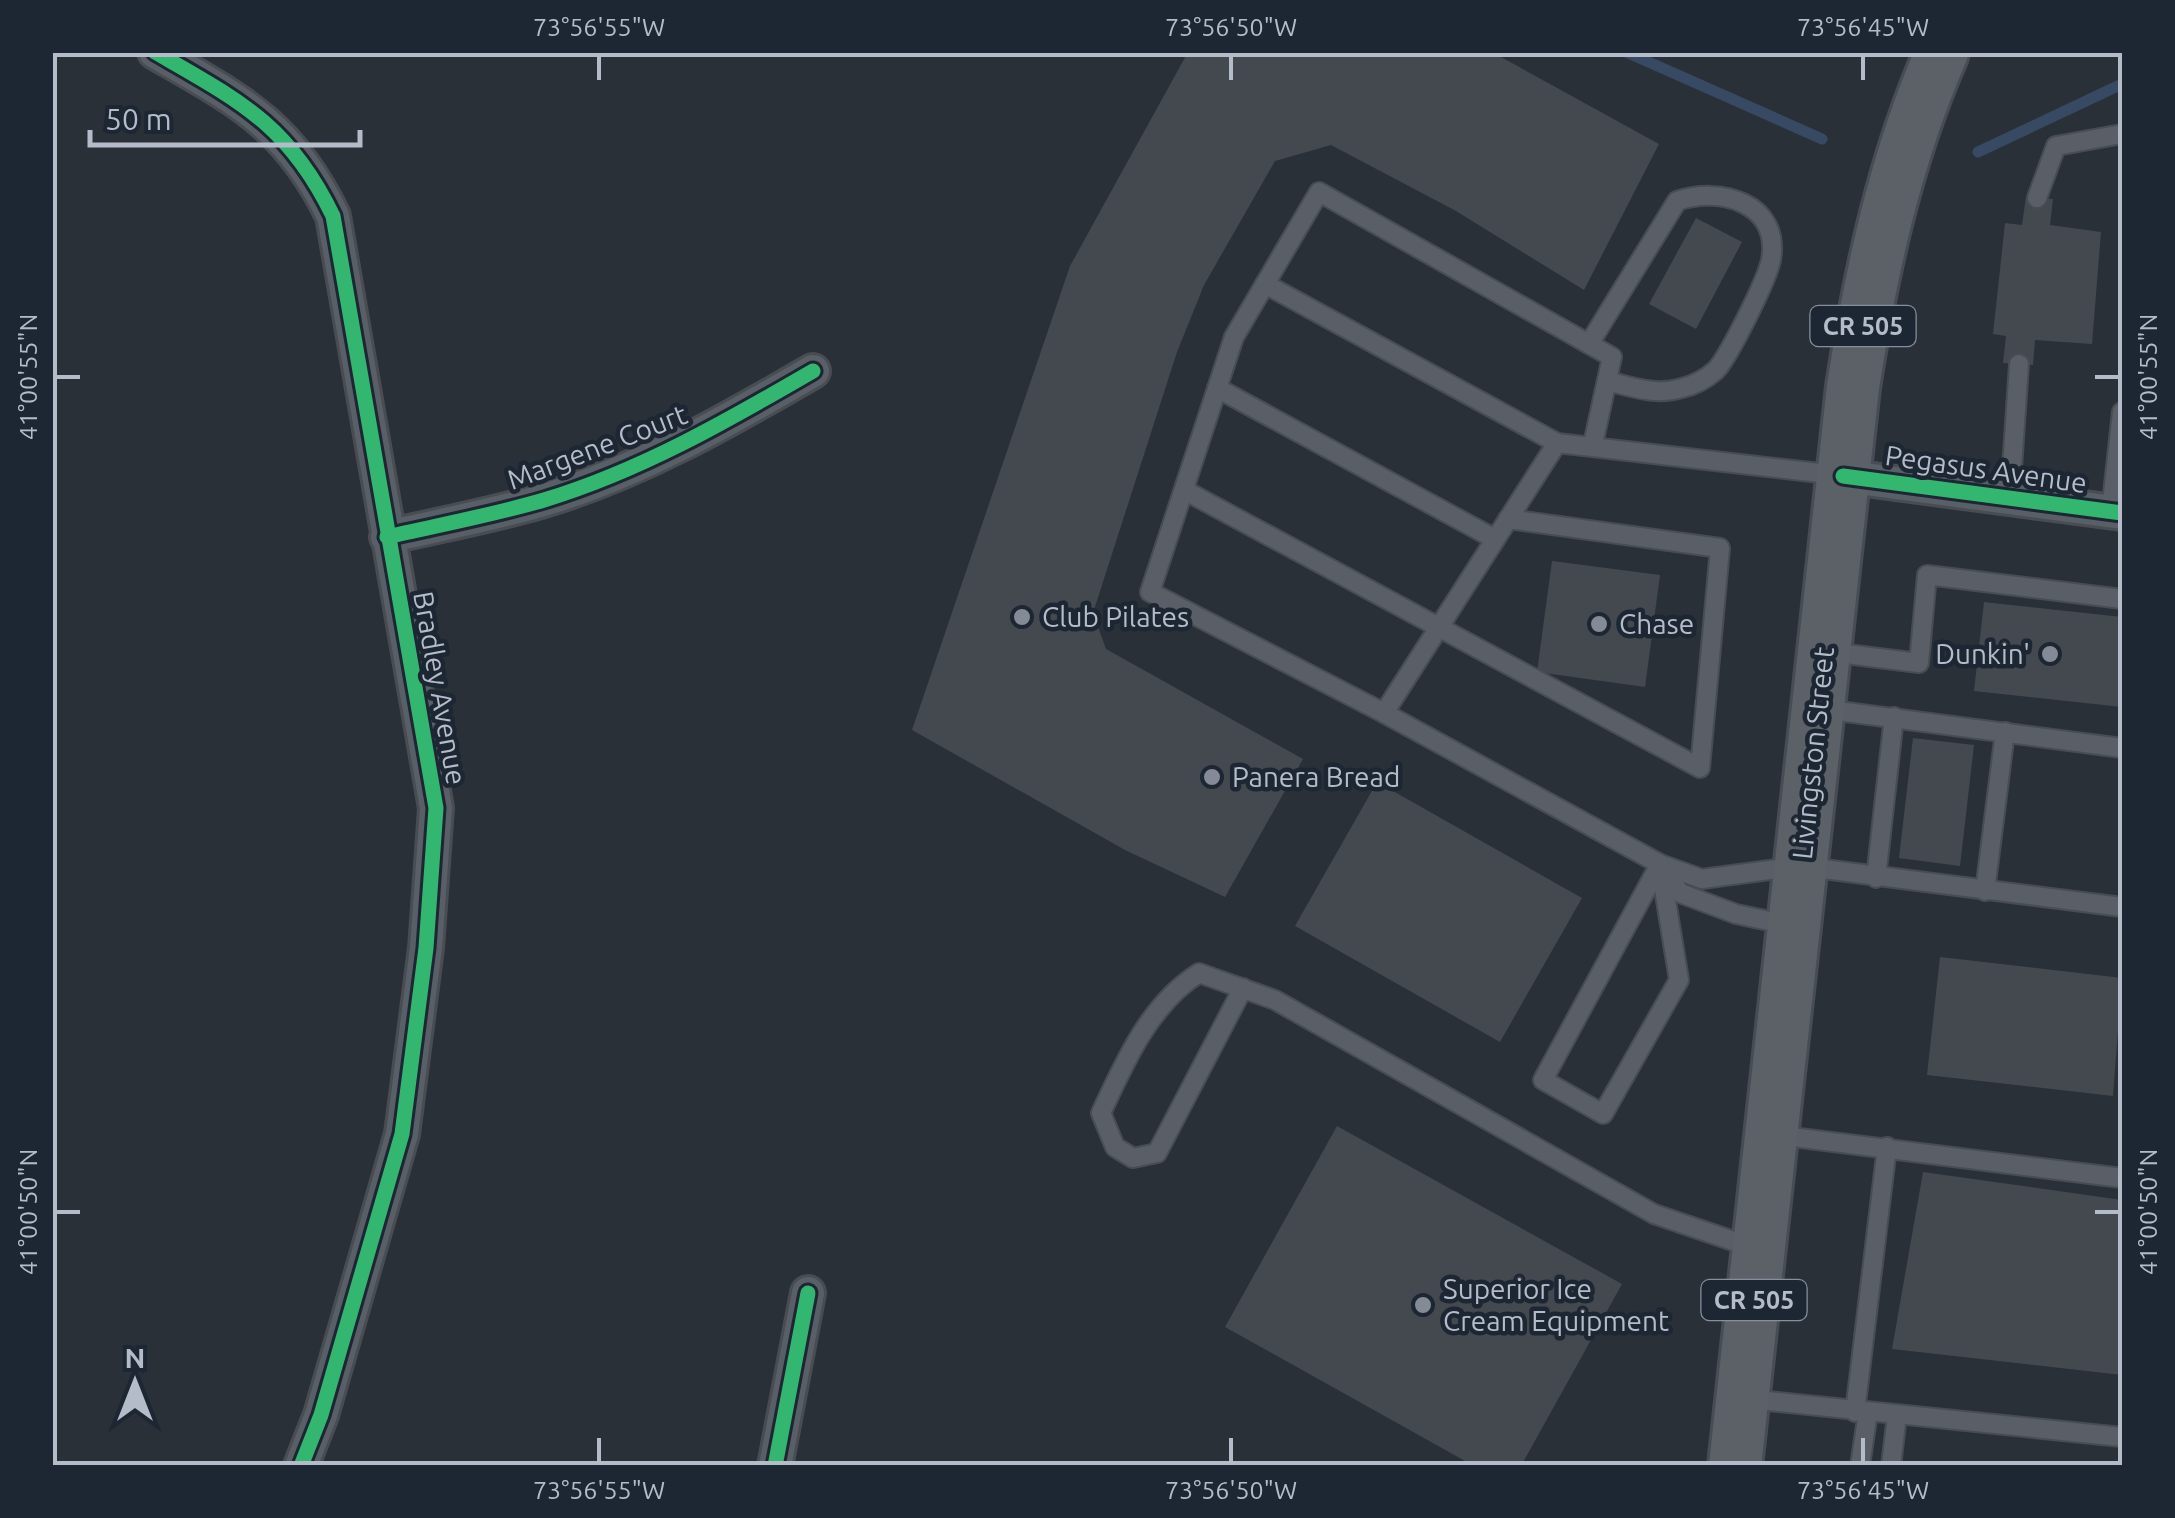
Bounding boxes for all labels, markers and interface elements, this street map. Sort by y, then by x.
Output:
text: 73°56'55"W [533,13,665,41]
text: 73°56'50"W [1165,13,1297,41]
text: 73°56'45"W [1797,13,1929,41]
scale bar [90,85,360,147]
text: 50 m [105,102,172,136]
road number: CR 505 [1810,306,1916,346]
text: 41°00'55"N [14,314,42,440]
text: 41°00'55"N [2134,314,2162,440]
street label: Margene Court [503,398,691,495]
street label: Pegasus Avenue [1883,439,2089,498]
street label: Bradley Avenue [408,589,473,787]
place label: Club Pilates [1042,601,1189,632]
marker: Club Pilates [1011,606,1033,628]
place label: Chase [1619,608,1694,639]
marker: Chase [1588,613,1610,635]
place label: Dunkin' [1935,638,2030,669]
marker: Dunkin' [2039,643,2061,665]
street label: Livingston Street [1786,645,1839,861]
place label: Panera Bread [1232,761,1400,792]
marker: Panera Bread [1201,766,1223,788]
text: 41°00'50"N [14,1149,42,1275]
text: 41°00'50"N [2134,1149,2162,1275]
place label: Superior Ice Cream Equipment [1443,1273,1669,1336]
road number: CR 505 [1702,1280,1806,1320]
marker: Superior Ice Cream Equipment [1412,1294,1434,1316]
north arrow [85,1333,185,1433]
text: N [125,1342,145,1373]
text: 73°56'55"W [533,1476,665,1504]
text: 73°56'50"W [1165,1476,1297,1504]
text: 73°56'45"W [1797,1476,1929,1504]

